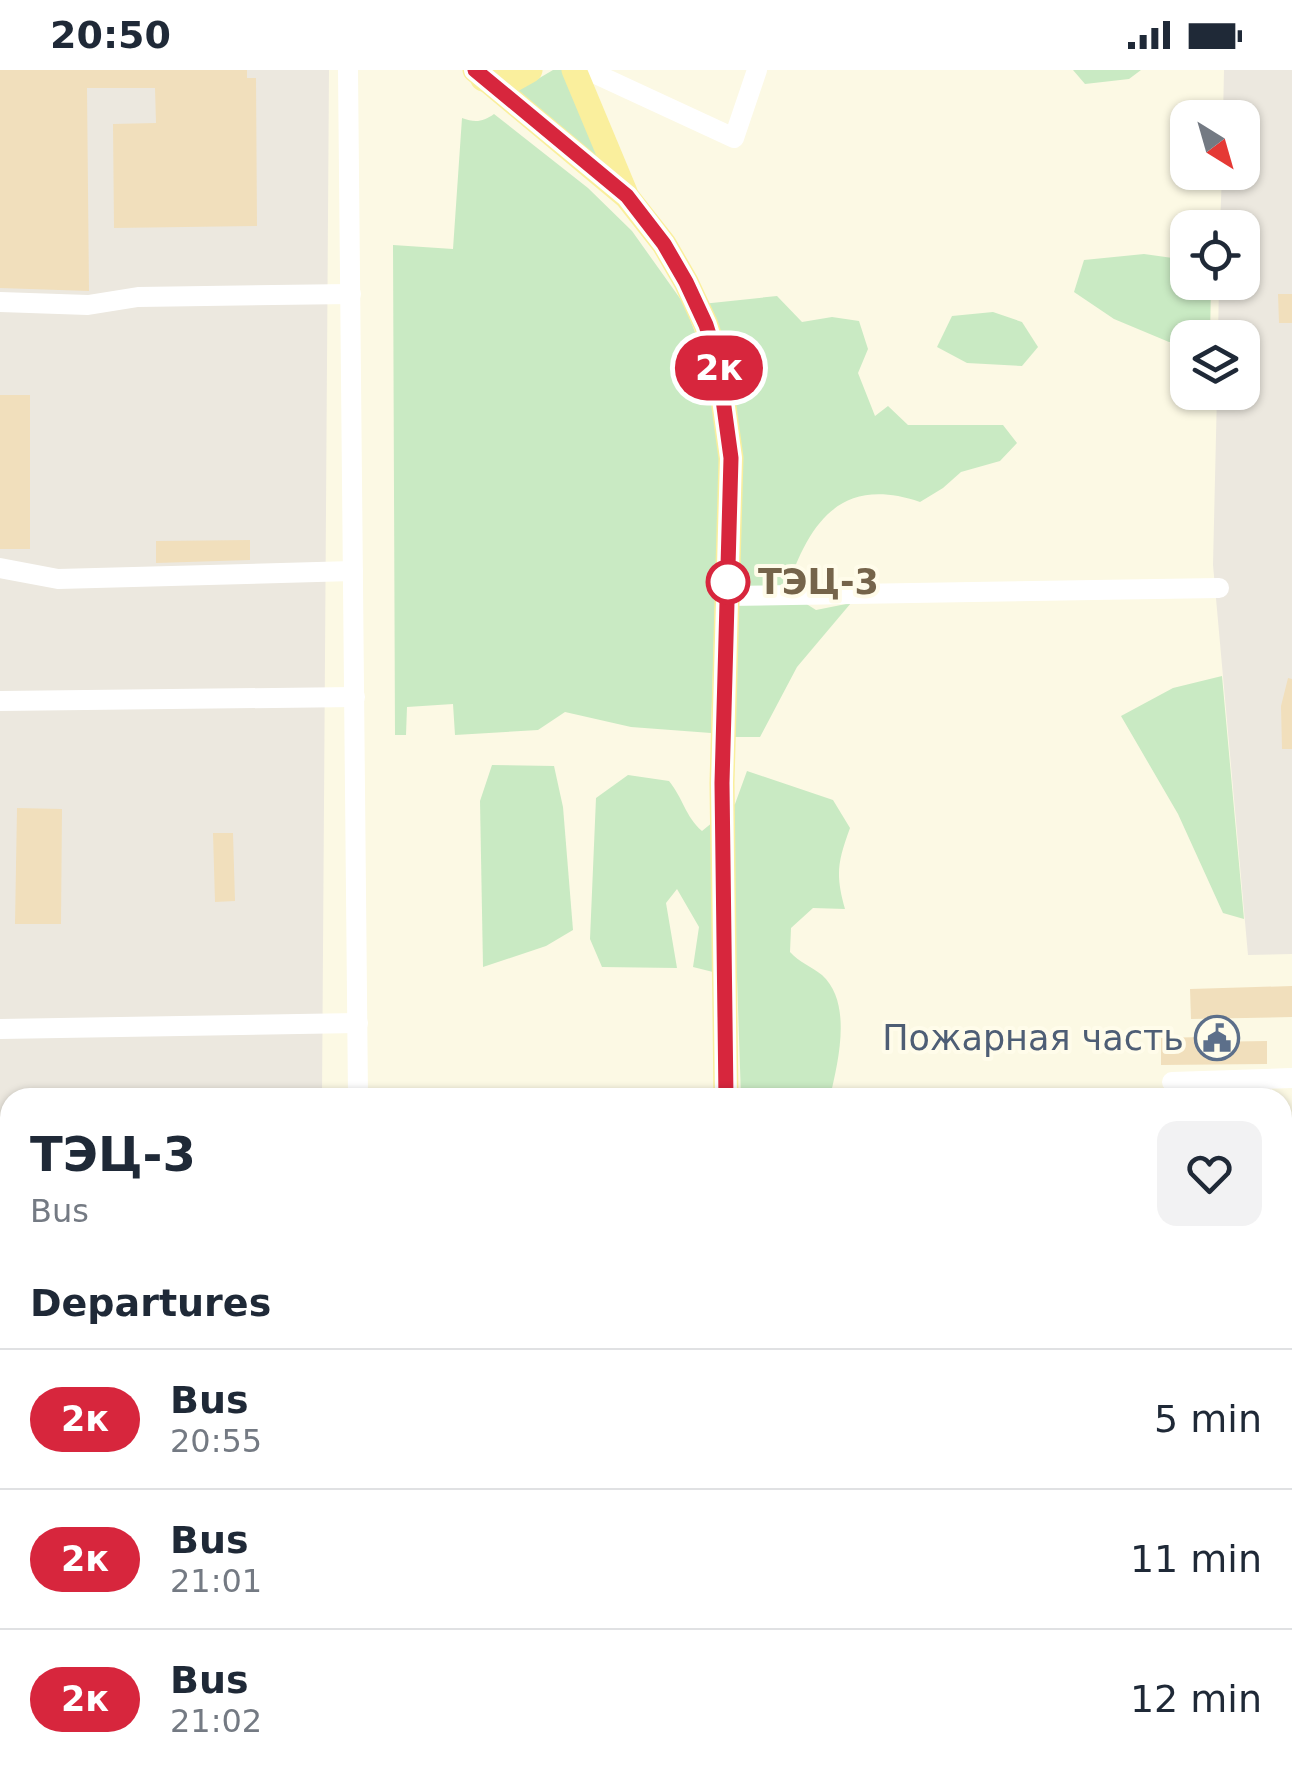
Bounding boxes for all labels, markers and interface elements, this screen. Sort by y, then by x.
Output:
text: 20:50 [50,13,171,57]
north arrow [1170,100,1260,190]
map controls [1170,100,1260,410]
button: locate [1170,210,1260,300]
button: layers [1170,320,1260,410]
line badge: 2к [674,336,764,400]
text: 2к [695,348,743,388]
marker: ТЭЦ-3 [707,561,749,603]
place label: ТЭЦ-3 [758,562,879,602]
public building icon: Пожарная часть [1194,1015,1240,1061]
place label: Пожарная часть [882,1018,1184,1058]
button: heart [1157,1121,1262,1226]
text: ТЭЦ-3 [30,1126,196,1182]
text: Bus [30,1192,89,1230]
text: Departures [30,1281,271,1325]
text: Bus [170,1378,249,1422]
text: 5 min [1154,1397,1262,1441]
text: 2к [61,1399,109,1439]
text: 20:55 [170,1422,262,1460]
text: Bus [170,1518,249,1562]
text: 11 min [1130,1537,1262,1581]
text: 2к [61,1539,109,1579]
text: 21:01 [170,1562,262,1600]
text: Bus [170,1658,249,1702]
text: 12 min [1130,1677,1262,1721]
text: 2к [61,1679,109,1719]
text: 21:02 [170,1702,262,1740]

